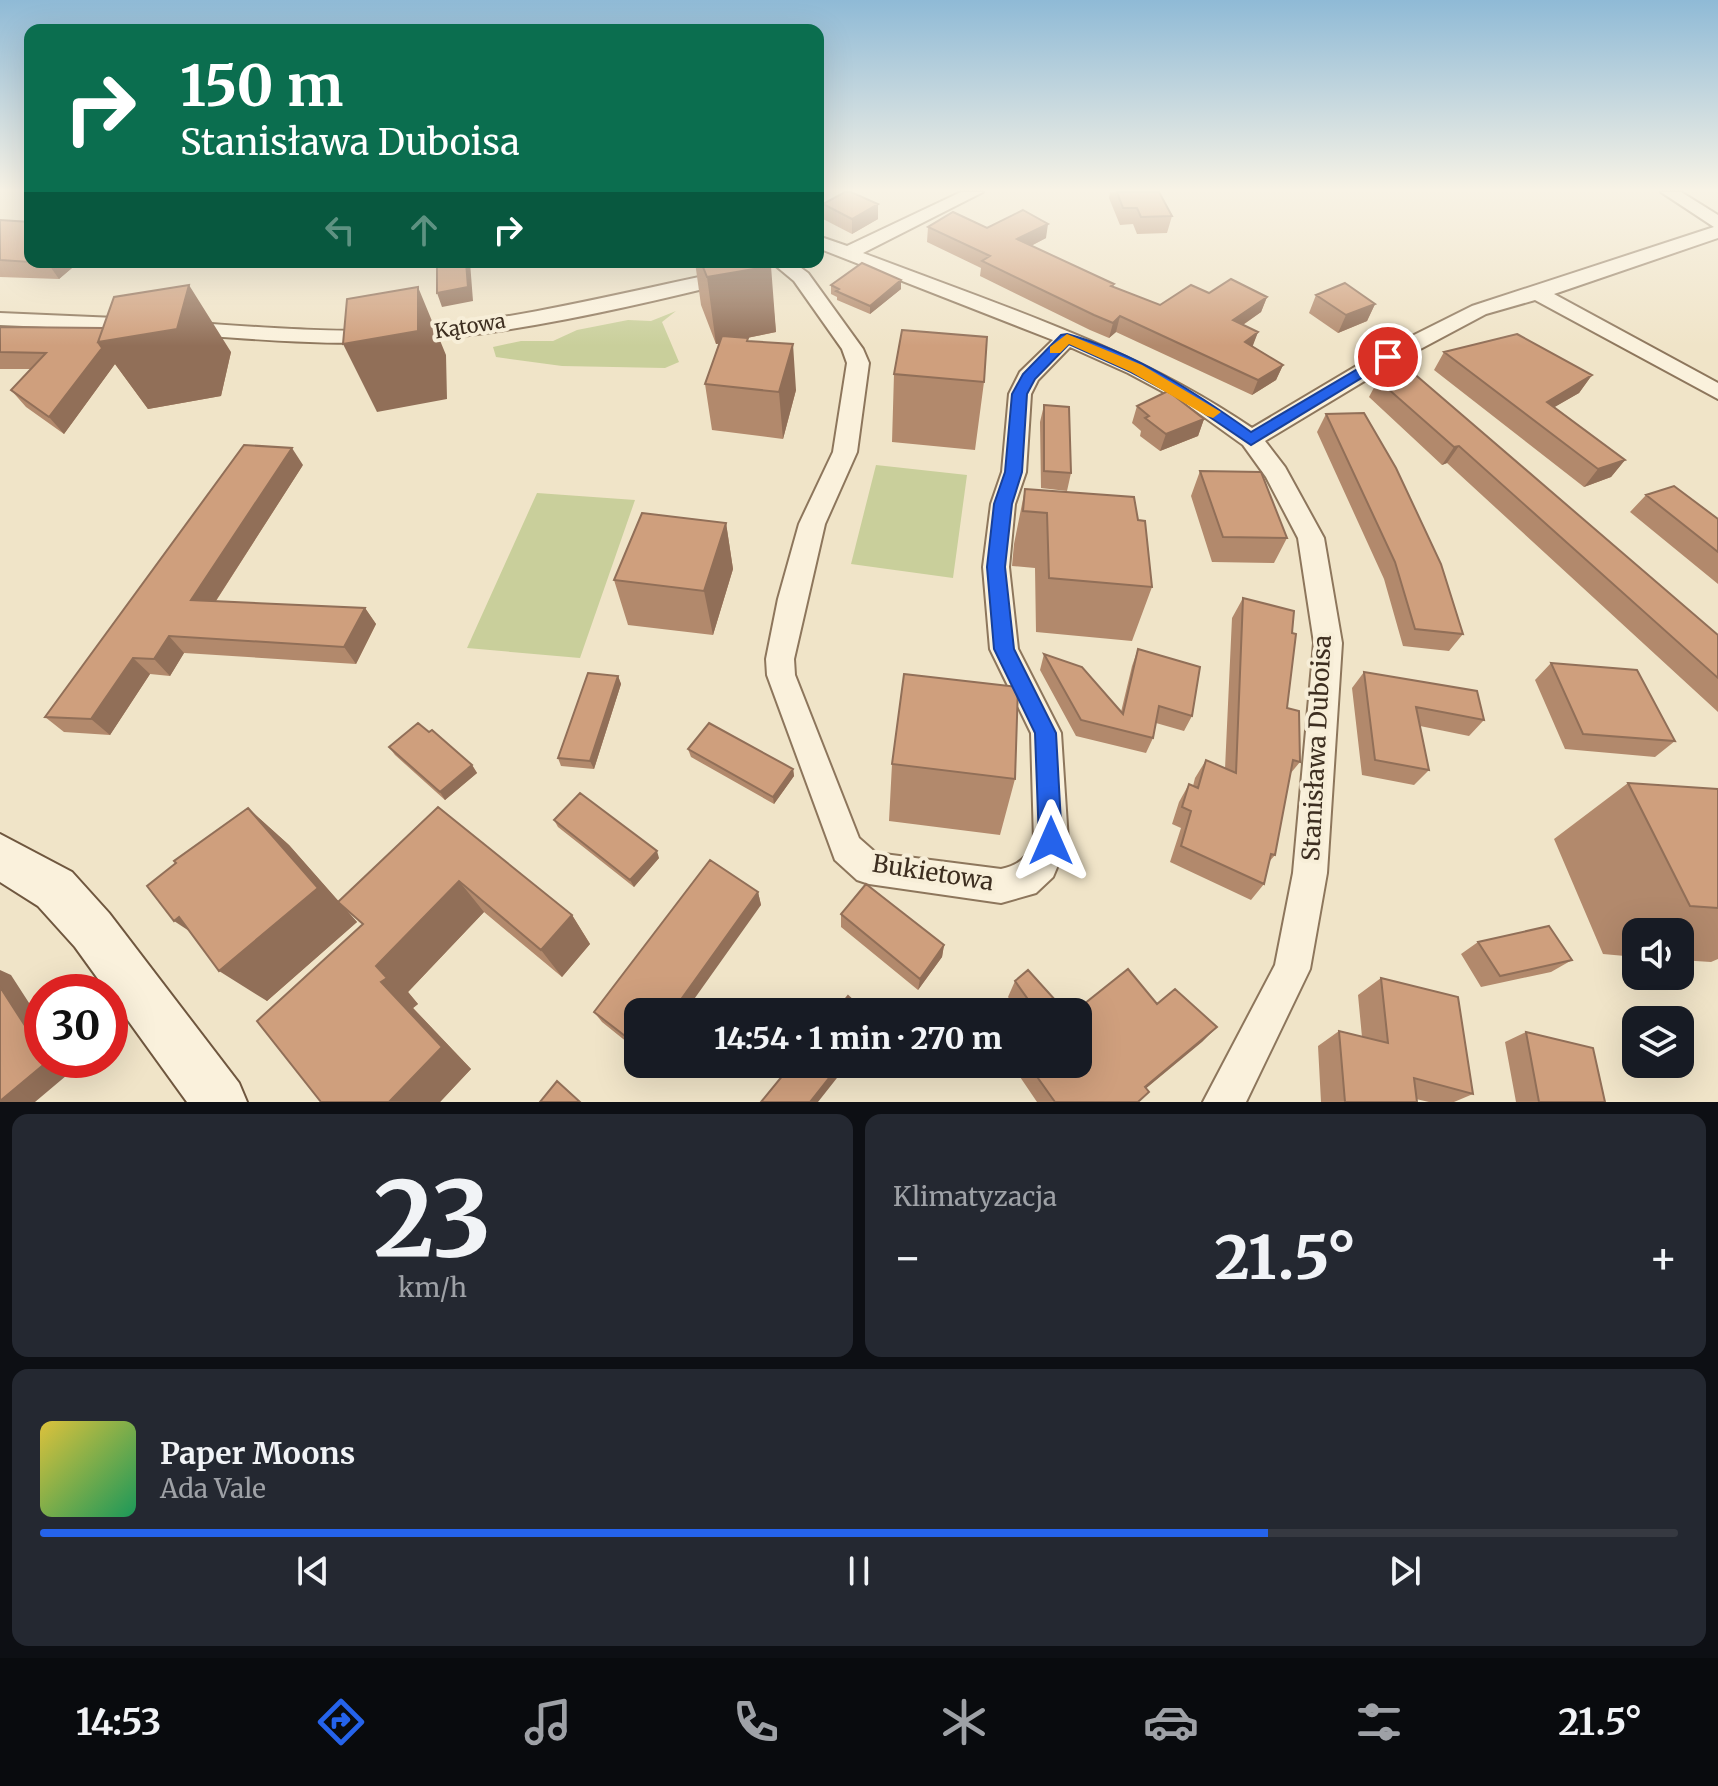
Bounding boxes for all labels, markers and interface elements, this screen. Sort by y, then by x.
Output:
text: 150 m [180,51,343,121]
icon: right [48,56,152,160]
text: Stanisława Duboisa [180,120,520,165]
icon: left [318,208,362,252]
icon: ahead [402,208,446,252]
icon: right [486,208,530,252]
street label: Kątowa [433,308,507,343]
pin [1354,323,1422,391]
icon: arrive [1366,335,1410,379]
street label: Stanisława Duboisa [1295,634,1338,862]
position arrow [1009,799,1093,883]
street label: Bukietowa [870,848,996,897]
map controls [1622,918,1694,1078]
button: sound [1622,918,1694,990]
speed limit sign: 30 [24,974,128,1078]
button: layers [1622,1006,1694,1078]
text: 14:54 · 1 min · 270 m [714,1019,1002,1057]
text: 23 [373,1154,492,1284]
text: Klimatyzacja [893,1180,1057,1213]
text: 21.5° [1215,1220,1356,1295]
text: − [893,1230,922,1285]
text: + [1649,1230,1678,1285]
text: km/h [398,1271,467,1304]
text: Paper Moons [160,1434,355,1472]
text: Ada Vale [160,1472,266,1505]
icon: previous [291,1549,335,1593]
icon: pause [837,1549,881,1593]
icon: next [1383,1549,1427,1593]
icon: directions [313,1694,369,1750]
icon: music [520,1694,576,1750]
icon: phone [728,1694,784,1750]
icon: climate [936,1694,992,1750]
icon: car [1143,1694,1199,1750]
icon: filters [1351,1694,1407,1750]
text: 14:53 [76,1700,161,1745]
text: 21.5° [1558,1700,1642,1745]

